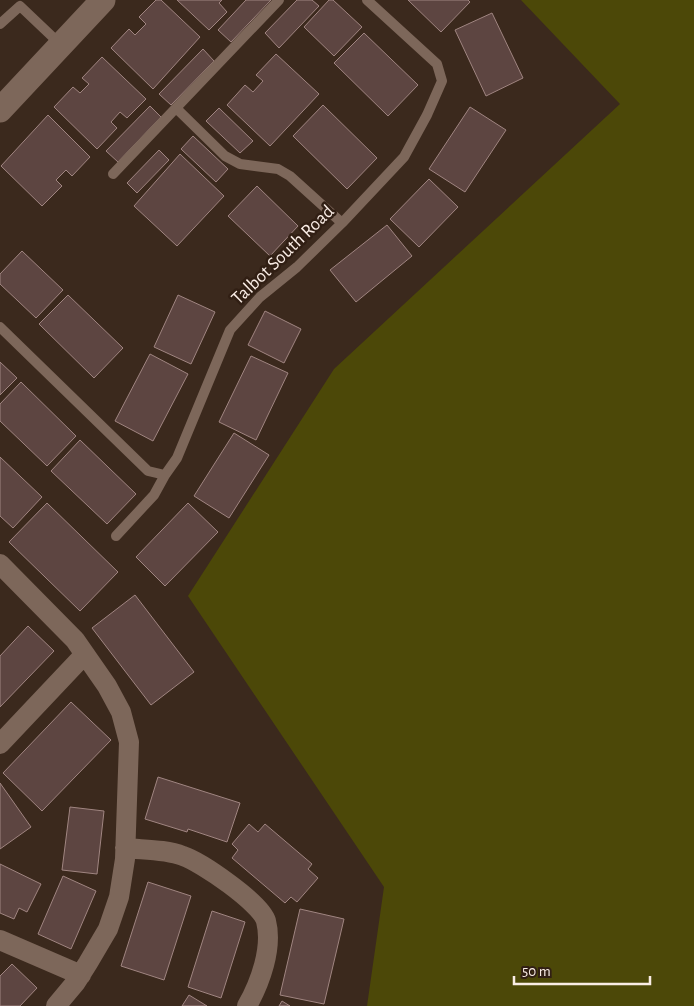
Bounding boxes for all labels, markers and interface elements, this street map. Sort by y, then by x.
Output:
street label: Talbot South Road [228,201,338,308]
scale bar [514,954,650,986]
text: 50 m [522,964,551,979]

